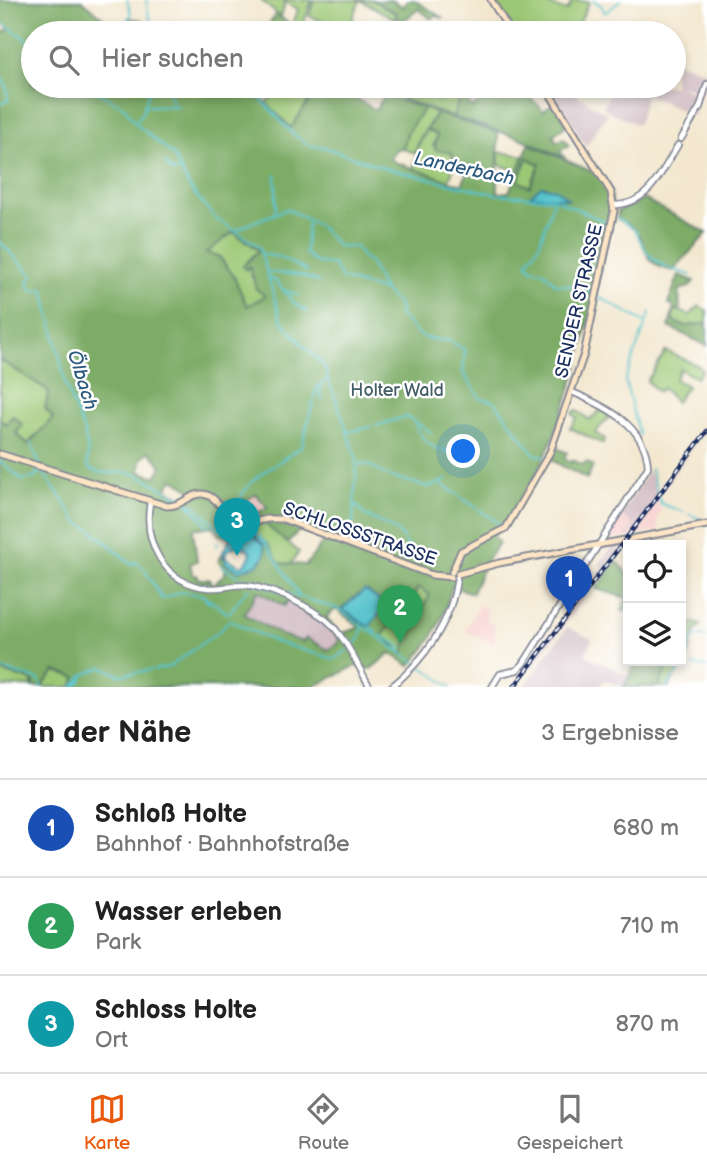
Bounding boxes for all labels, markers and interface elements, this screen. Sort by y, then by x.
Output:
search box [21,21,686,98]
icon: search [45,41,83,79]
text: Hier suchen [101,44,244,75]
water label: Landerbach [412,147,516,191]
street label: SENDER STRASSE [551,222,607,380]
water label: Ölbach [62,347,102,413]
park label: Holter Wald [350,380,444,401]
your location [446,434,480,468]
pin: 3 [214,498,260,556]
street label: SCHLOSSSTRASSE [280,498,440,570]
map controls [623,540,686,666]
button: locate [623,540,686,603]
pin: 1 [546,556,592,614]
pin: 2 [377,585,423,643]
button: layers [623,603,686,666]
text: In der Nähe [28,715,191,751]
text: 3 Ergebnisse [541,719,679,747]
text: Schloß Holte [95,799,247,830]
text: 1 [46,814,56,842]
text: 680 m [613,814,679,842]
text: Bahnhof · Bahnhofstraße [95,830,350,858]
text: Wasser erleben [95,897,282,928]
text: 2 [44,912,58,940]
text: 710 m [620,912,679,940]
text: Park [95,928,141,956]
text: Schloss Holte [95,995,257,1026]
text: 3 [44,1010,58,1038]
text: 870 m [616,1010,679,1038]
text: Ort [95,1026,128,1054]
tab: Karte [84,1090,130,1155]
tab: Route [298,1090,349,1155]
tab: Gespeichert [517,1090,623,1155]

